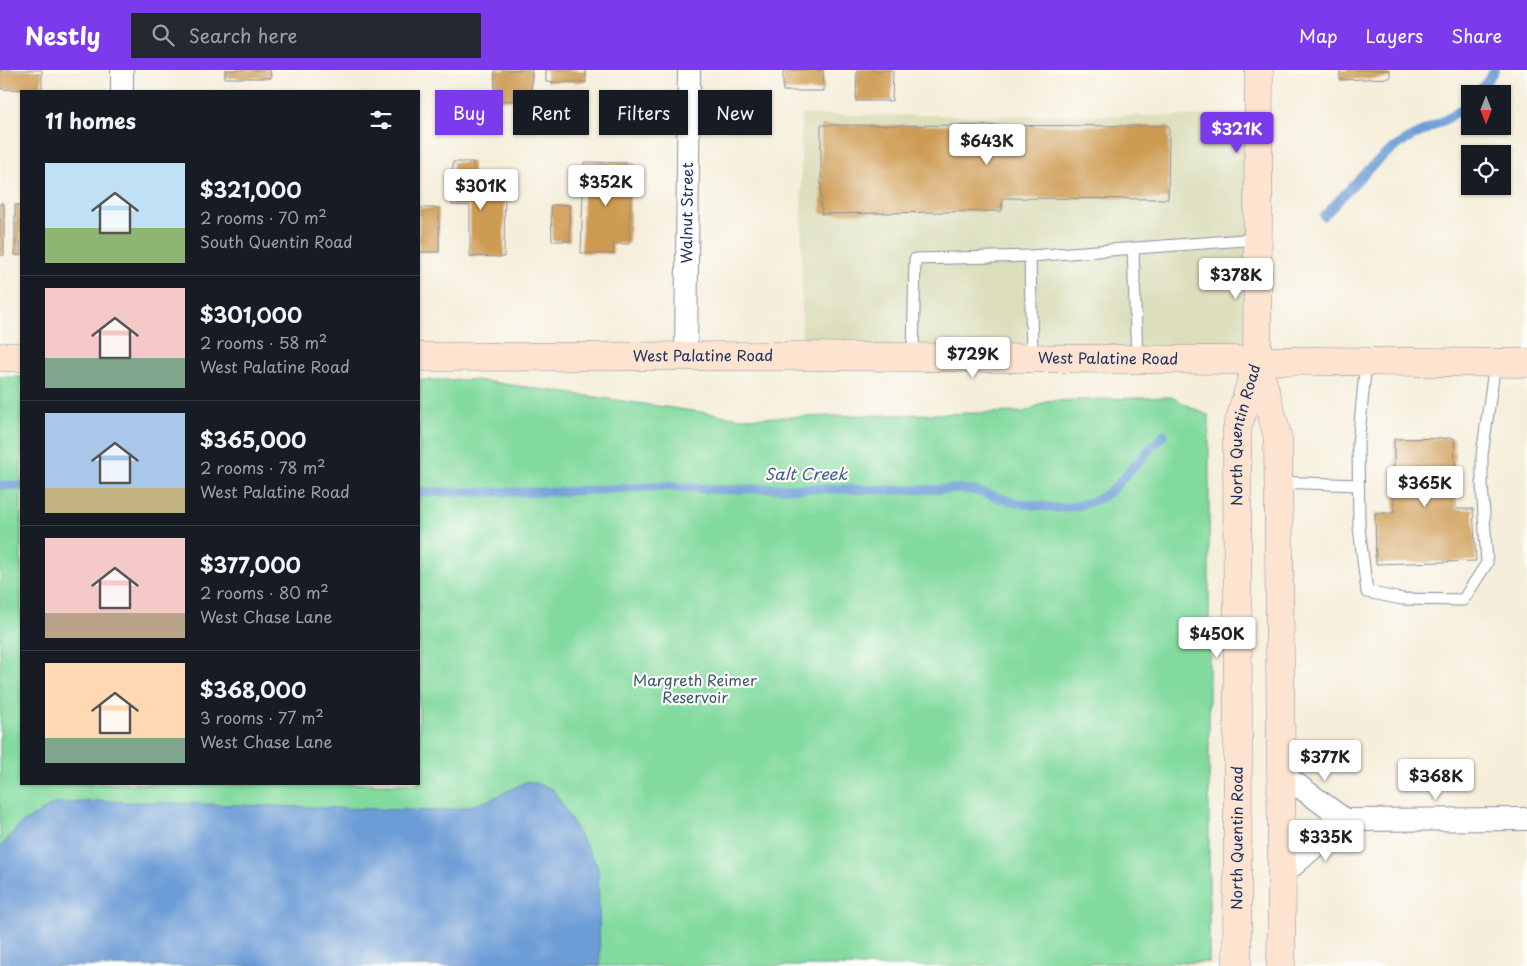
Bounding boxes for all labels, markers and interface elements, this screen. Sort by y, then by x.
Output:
search box [131,13,481,58]
text: Nestly [25,17,101,53]
icon: search [149,21,177,49]
text: Search here [189,21,297,49]
text: Map [1299,22,1338,49]
text: Layers [1366,22,1423,49]
text: Share [1451,22,1502,49]
north arrow [1461,85,1511,135]
map controls [1461,85,1511,195]
chip: Buy [435,90,503,135]
chip: Rent [513,90,589,135]
chip: Filters [599,90,688,135]
chip: New [698,90,772,135]
text: 11 homes [45,104,136,136]
icon: filters [367,106,395,134]
pin: $321K [1202,112,1272,154]
text: $321K [1211,116,1263,140]
pin: $643K [952,124,1022,166]
text: $643K [960,128,1014,152]
button: locate [1461,145,1511,195]
street label: Walnut Street [674,162,698,264]
pin: $352K [571,164,641,207]
pin: $301K [446,168,516,211]
text: $352K [579,169,633,193]
text: $321,000 [200,173,301,205]
text: $301K [455,173,507,197]
icon: home [85,183,145,243]
text: 2 rooms · 70 m² [200,205,327,229]
text: South Quentin Road [200,229,353,253]
pin: $378K [1201,258,1271,300]
text: $378K [1210,262,1262,286]
text: $301,000 [200,298,302,330]
icon: home [85,308,145,368]
text: 2 rooms · 58 m² [200,330,327,354]
pin: $729K [938,336,1008,379]
text: $729K [947,341,999,365]
street label: West Palatine Road [633,343,773,366]
street label: West Palatine Road [1038,345,1178,370]
text: West Palatine Road [200,354,350,378]
street label: North Quentin Road [1224,361,1265,506]
text: $365,000 [200,423,306,455]
icon: home [85,433,145,493]
text: 2 rooms · 78 m² [200,455,326,479]
water label: Salt Creek [765,461,848,485]
pin: $365K [1390,466,1460,508]
text: $365K [1398,470,1452,494]
text: West Palatine Road [200,479,350,503]
text: $377,000 [200,548,301,580]
icon: home [85,558,145,618]
text: 2 rooms · 80 m² [200,580,329,604]
text: West Chase Lane [200,604,332,628]
pin: $450K [1182,616,1252,659]
text: $450K [1190,621,1244,645]
park label: Margreth Reimer Reservoir [633,668,757,708]
text: $368,000 [200,673,306,705]
icon: home [85,683,145,743]
text: 3 rooms · 77 m² [200,705,324,729]
text: West Chase Lane [200,729,332,753]
pin: $377K [1290,740,1360,782]
text: $377K [1300,744,1350,768]
pin: $368K [1401,758,1471,801]
text: $368K [1409,763,1463,787]
street label: North Quentin Road [1224,766,1248,910]
pin: $335K [1291,820,1361,862]
text: $335K [1300,824,1352,848]

